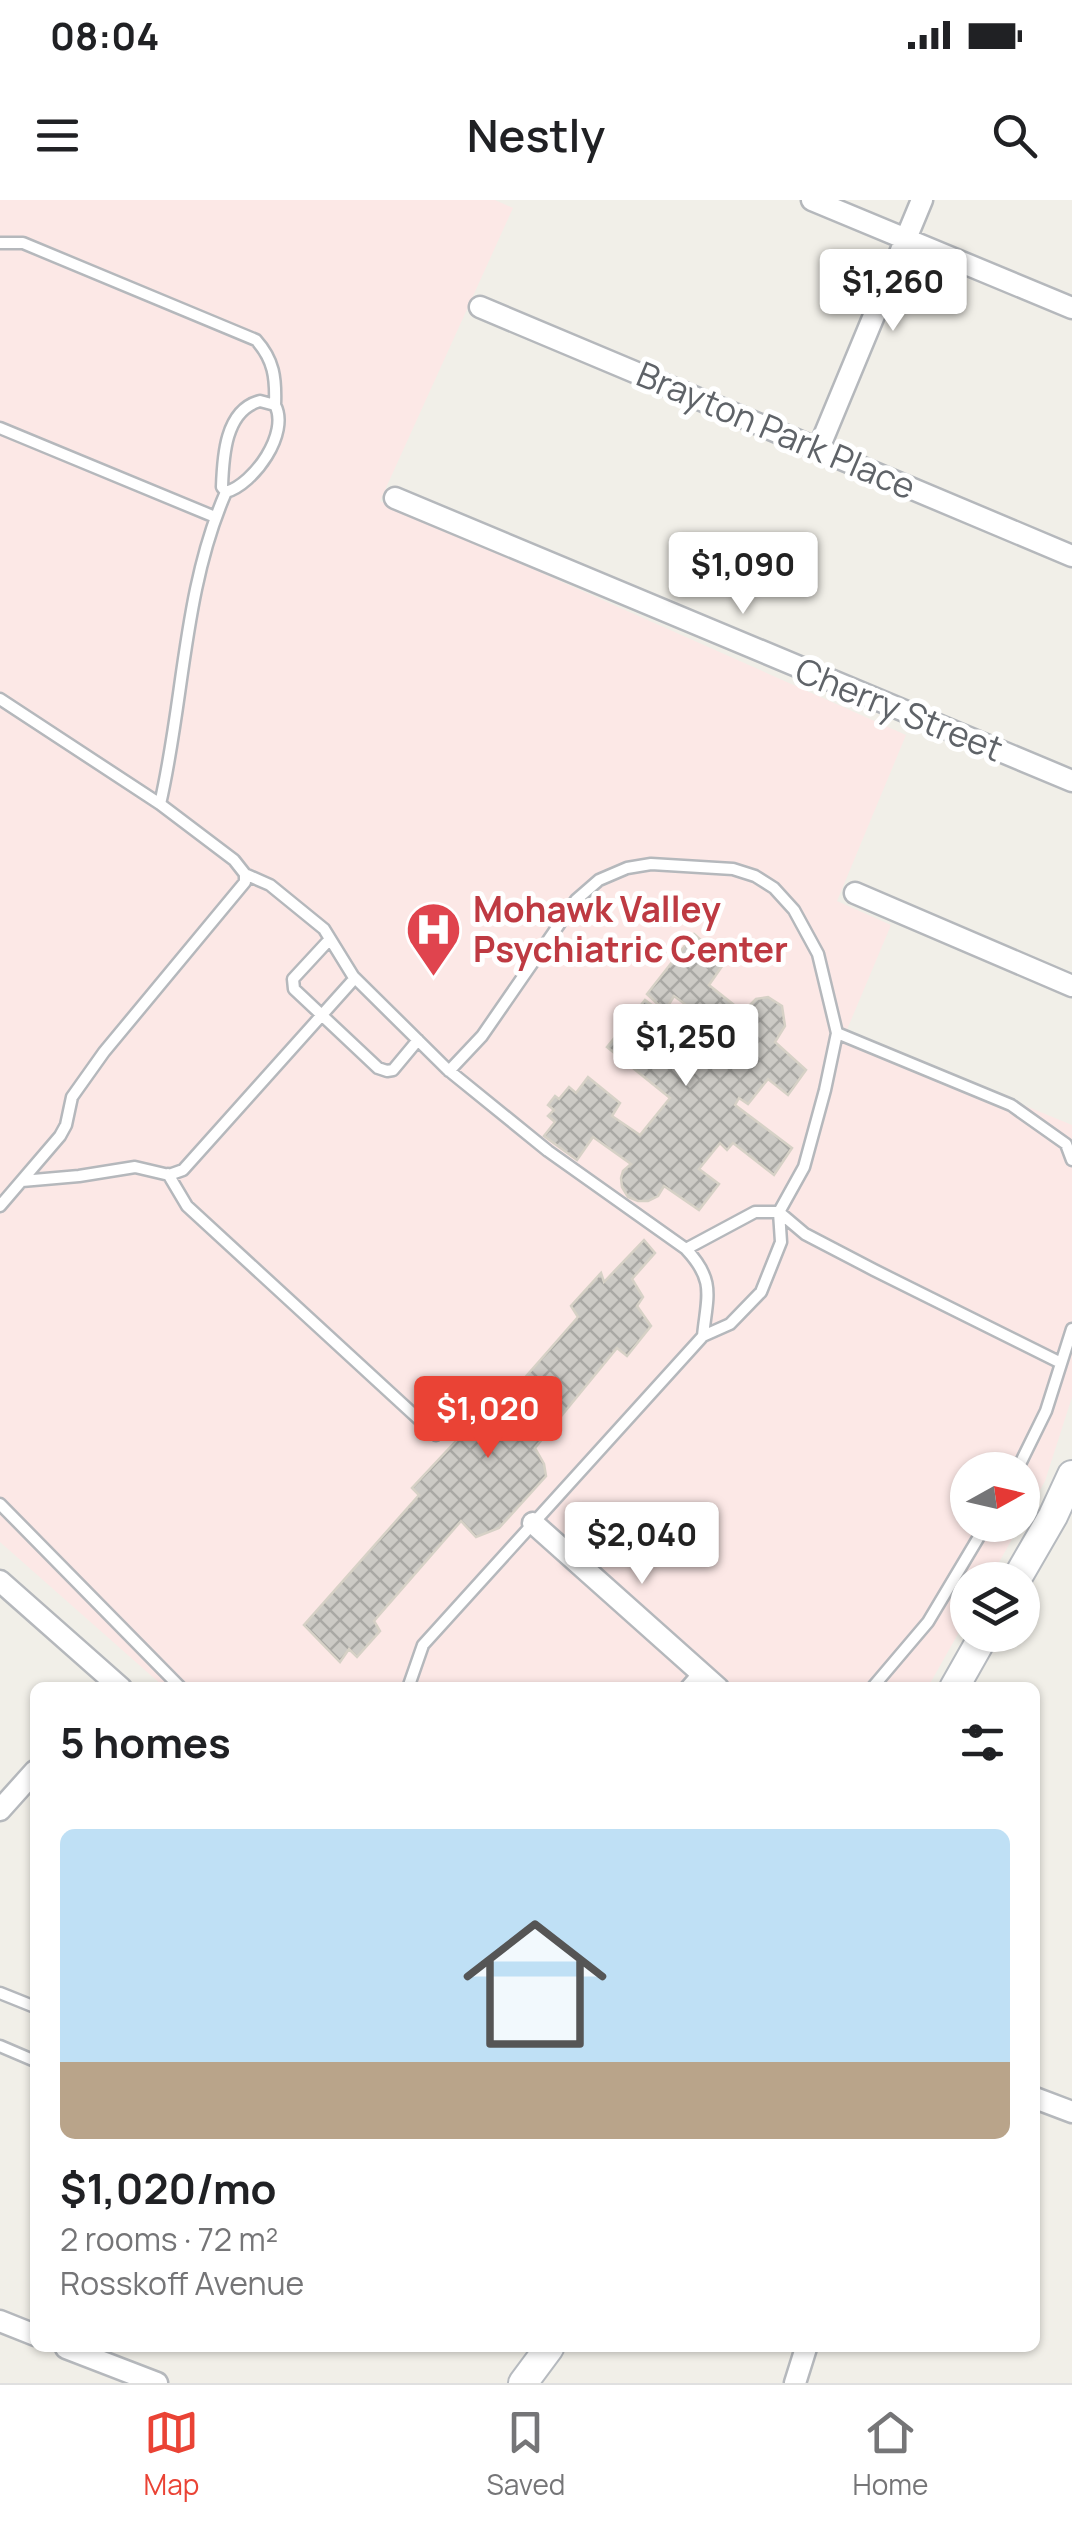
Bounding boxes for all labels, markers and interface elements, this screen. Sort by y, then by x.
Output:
text: 08:04 [50,9,159,61]
text: Nestly [467,104,605,166]
icon: menu [30,108,85,163]
icon: search [987,108,1042,163]
pin: $1,260 [812,249,974,334]
text: $1,260 [842,259,944,303]
street label: Brayton Park Place [630,350,923,510]
pin: $1,090 [662,532,824,617]
text: $1,090 [691,542,795,586]
street label: Cherry Street [789,646,1010,772]
place label: Mohawk Valley Psychiatric Center [473,885,788,973]
hospital icon: Mohawk Valley Psychiatric Center [404,900,464,979]
pin: $1,250 [605,1004,767,1089]
text: $1,250 [635,1014,737,1058]
pin: $1,020 [407,1376,569,1461]
text: $1,020 [436,1386,540,1430]
north arrow [950,1452,1040,1542]
map controls [950,1452,1040,1652]
pin: $2,040 [561,1502,723,1587]
text: $2,040 [587,1512,697,1556]
button: layers [950,1562,1040,1652]
text: 5 homes [60,1713,231,1771]
icon: filters [955,1715,1010,1770]
icon: home [445,1894,625,2074]
text: $1,020/mo [60,2159,276,2217]
text: 2 rooms · 72 m² [60,2217,278,2261]
text: Rosskoff Avenue [60,2261,304,2305]
tab: Map [144,2405,199,2503]
tab: Saved [487,2405,565,2503]
tab: Home [853,2405,928,2503]

